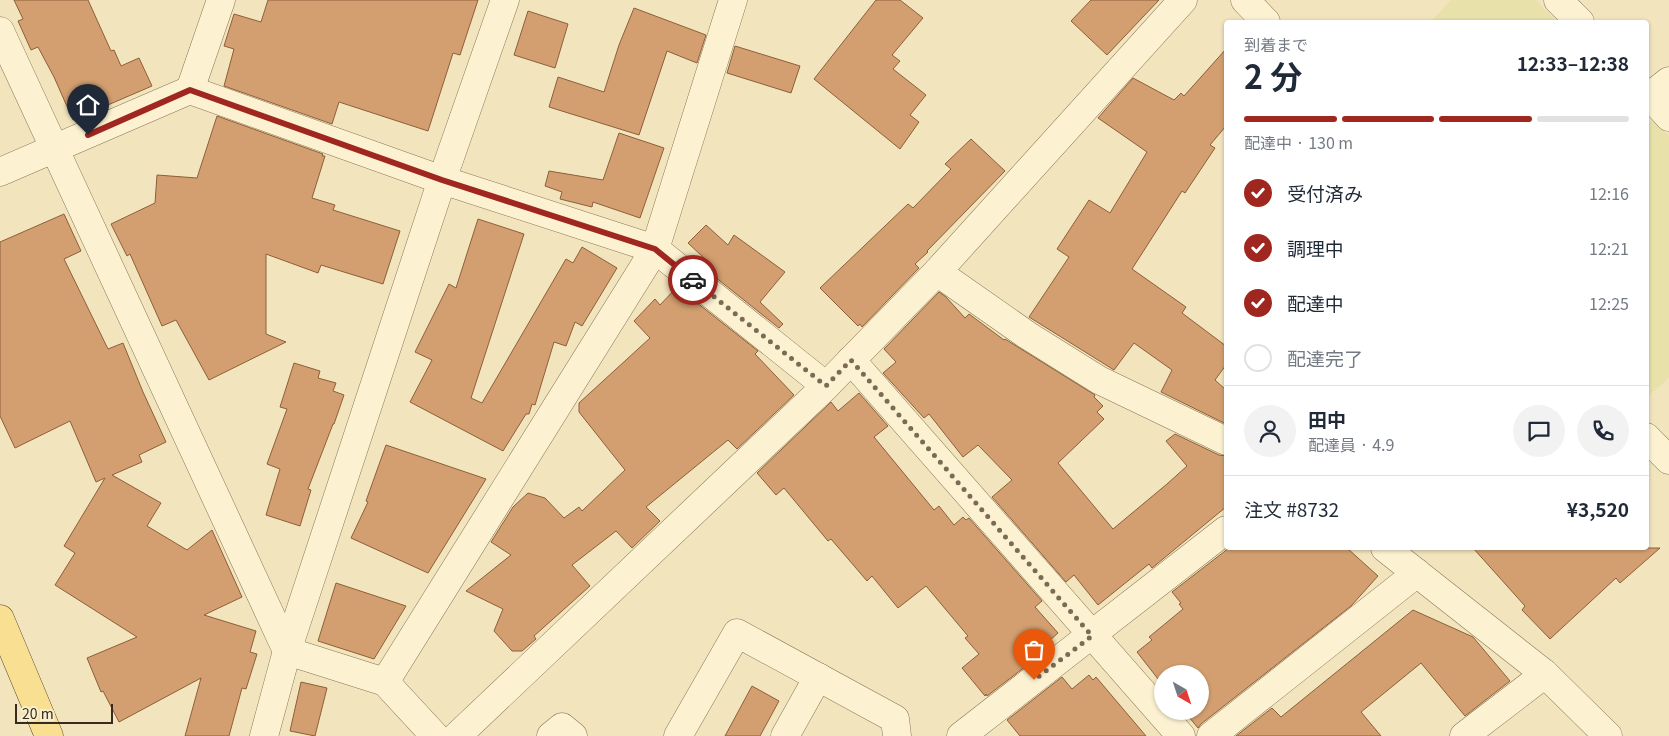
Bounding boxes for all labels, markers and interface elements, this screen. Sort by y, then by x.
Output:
text: 到着まで [1244,32,1308,56]
text: 12:33–12:38 [1517,49,1629,76]
text: 2 分 [1244,52,1302,98]
pin [67,84,109,135]
icon: home [74,91,102,119]
text: 配達中 · 130 m [1244,130,1353,154]
icon: check [1244,179,1272,207]
text: 受付済み [1287,179,1363,206]
text: 12:16 [1589,181,1629,205]
icon: check [1244,234,1272,262]
text: 調理中 [1287,234,1344,261]
text: 12:21 [1589,236,1629,260]
courier [668,255,718,305]
icon: car [679,266,707,294]
icon: check [1244,289,1272,317]
text: 配達中 [1287,289,1344,316]
text: 12:25 [1589,291,1629,315]
text: 配達完了 [1287,344,1363,371]
button: person [1244,405,1296,457]
text: 田中 [1308,405,1346,432]
button: chat [1513,405,1565,457]
button: phone [1577,405,1629,457]
text: 配達員 · 4.9 [1308,432,1394,456]
text: 注文 #8732 [1244,495,1339,522]
text: ¥3,520 [1567,495,1629,522]
pin [1013,629,1055,680]
icon: bag [1020,636,1048,664]
north arrow [1154,665,1209,720]
map controls [1154,665,1209,720]
scale bar [15,701,112,724]
text: 20 m [22,703,54,723]

